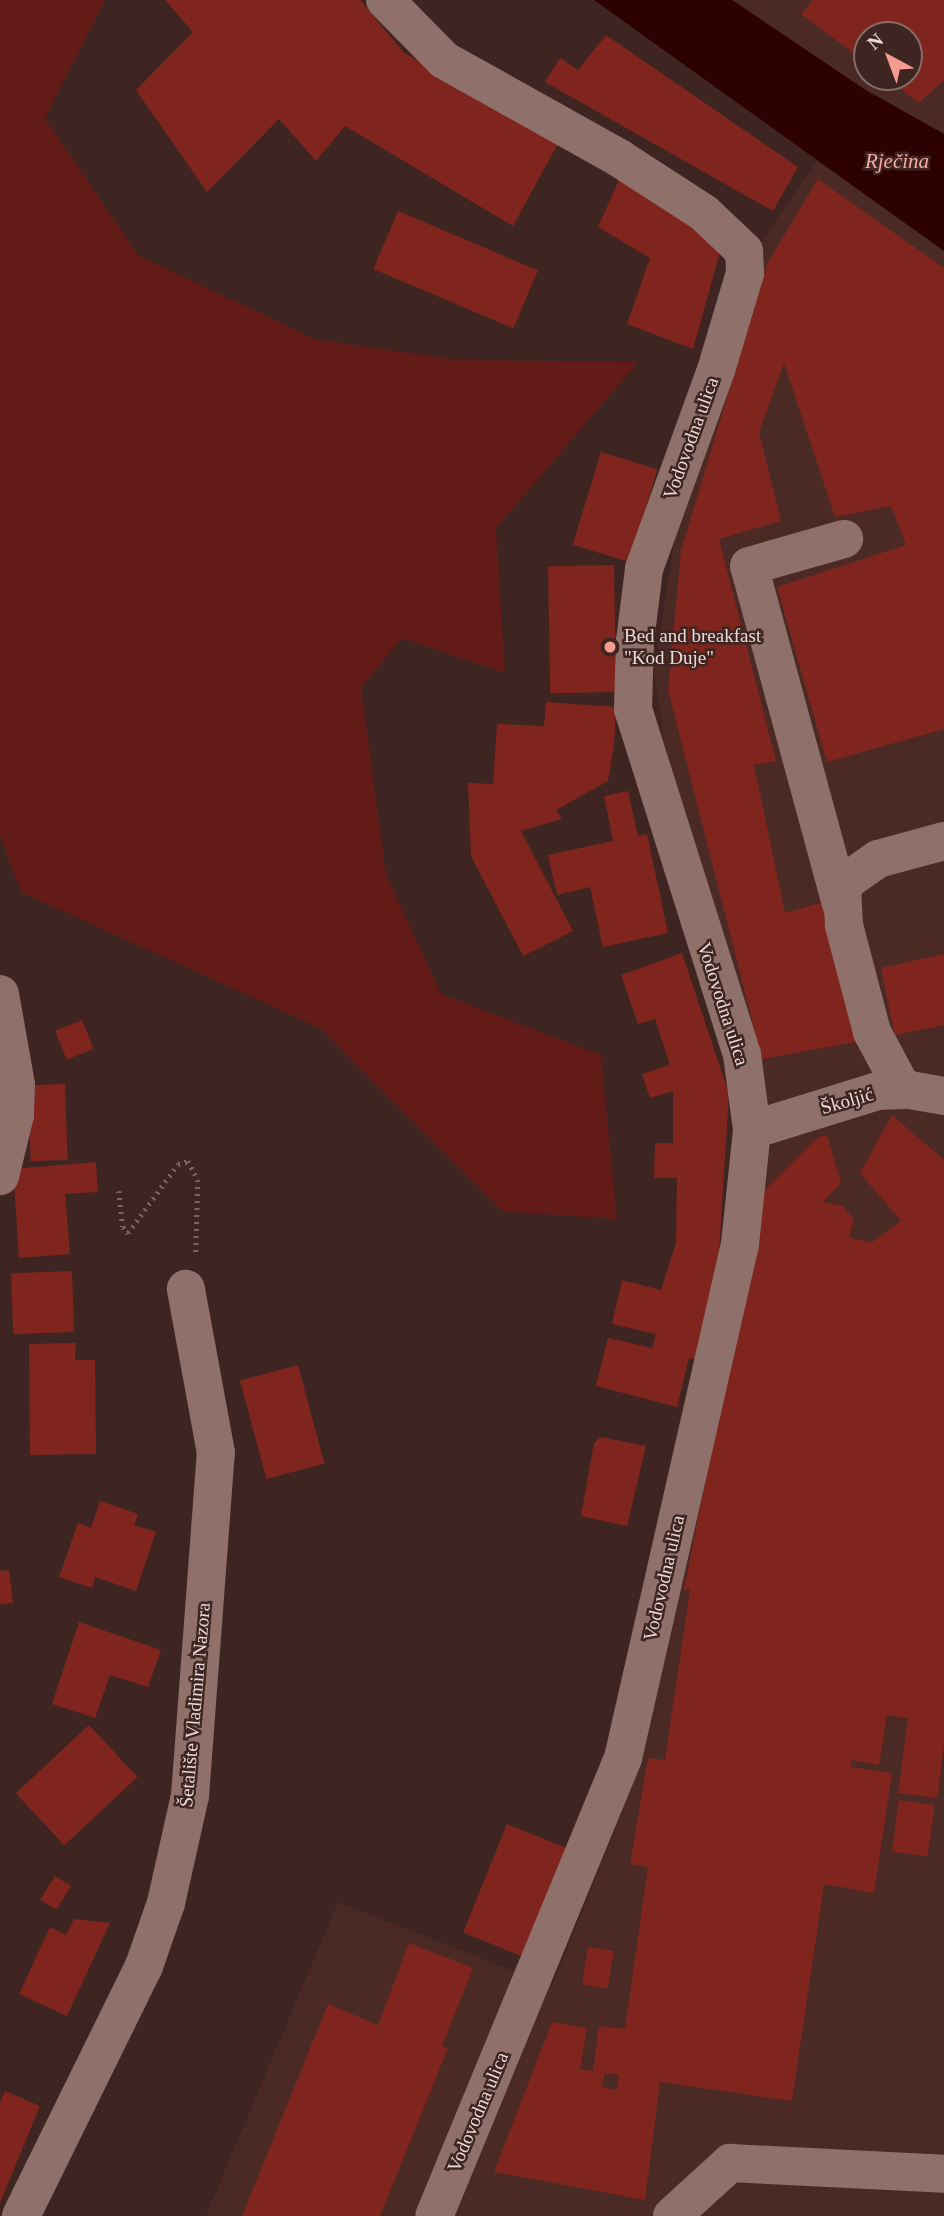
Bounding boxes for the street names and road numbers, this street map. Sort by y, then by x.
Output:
street label: Vodovodna ulica [658,374,724,502]
street label: Vodovodna ulica [692,940,754,1068]
street label: Školjić [818,1083,876,1119]
street label: Vodovodna ulica [639,1513,689,1643]
street label: Šetalište Vladimira Nazora [175,1602,215,1808]
street label: Vodovodna ulica [443,2049,513,2175]

